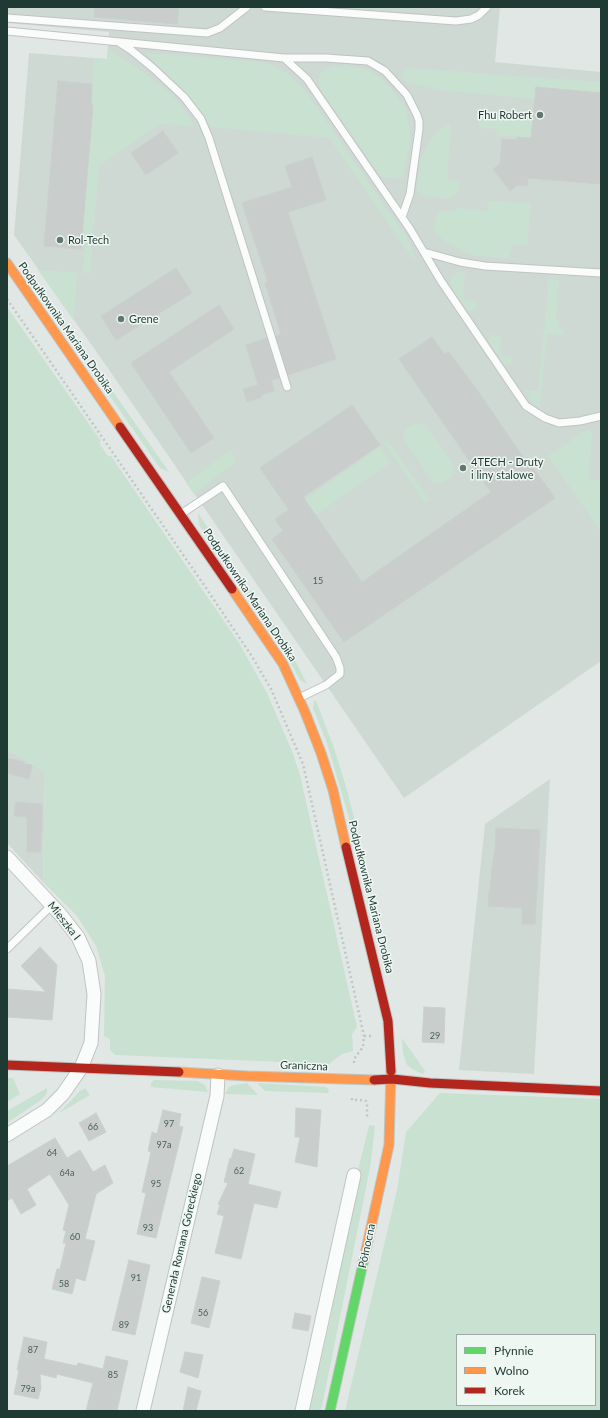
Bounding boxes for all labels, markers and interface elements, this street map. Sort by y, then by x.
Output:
place label: Fhu Robert [478,108,532,122]
marker: Fhu Robert [535,110,545,120]
place label: Rol-Tech [68,233,109,247]
marker: Rol-Tech [55,235,65,245]
street label: Podpułkownika Mariana Drobika [15,260,117,396]
place label: Grene [129,312,158,326]
marker: Grene [116,314,126,324]
place label: 4TECH - Druty i liny stalowe [471,455,544,481]
marker: 4TECH - Druty i liny stalowe [458,463,468,473]
street label: Podpułkownika Mariana Drobika [201,526,299,664]
house number: 15 [313,576,323,586]
street label: Podpułkownika Mariana Drobika [346,819,396,975]
street label: Mieszka I [45,899,83,943]
house number: 29 [430,1031,440,1041]
street label: Graniczna [280,1059,328,1073]
house number: 97 [164,1119,174,1129]
house number: 66 [88,1122,98,1132]
house number: 97a [157,1140,171,1150]
house number: 64 [47,1148,57,1158]
house number: 62 [234,1166,244,1176]
house number: 64a [60,1168,74,1178]
street label: Generała Romana Góreckiego [159,1172,205,1314]
house number: 95 [151,1179,161,1189]
house number: 93 [143,1223,153,1233]
street label: Północna [356,1223,378,1269]
house number: 60 [70,1232,80,1242]
house number: 91 [131,1273,141,1283]
house number: 58 [59,1279,69,1289]
house number: 56 [198,1308,208,1318]
house number: 89 [119,1320,129,1330]
legend [456,1334,596,1406]
text: Płynnie [494,1343,534,1358]
house number: 87 [28,1345,38,1355]
text: Wolno [494,1363,529,1378]
house number: 85 [108,1370,118,1380]
text: Korek [494,1383,525,1398]
house number: 79a [21,1384,35,1394]

